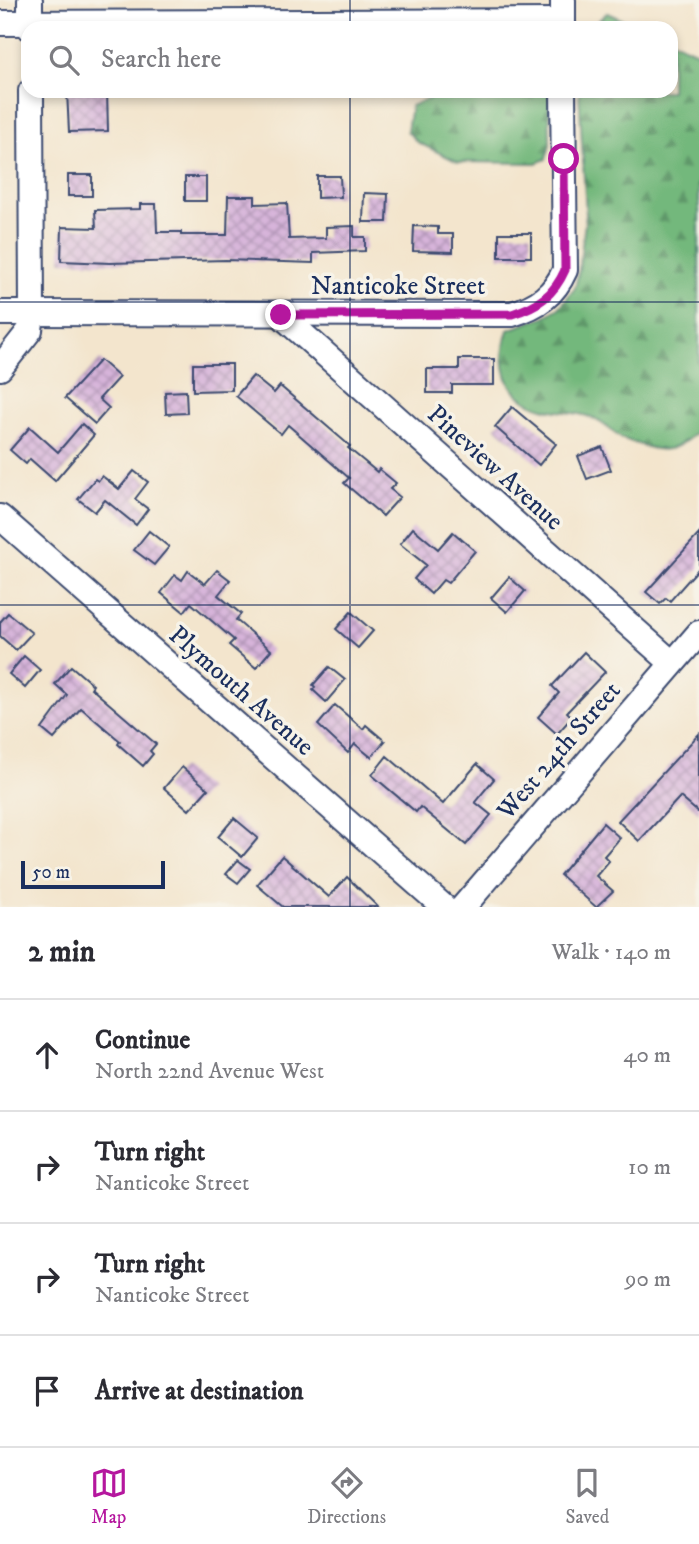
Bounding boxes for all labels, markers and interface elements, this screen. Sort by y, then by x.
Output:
search box [21,21,678,98]
icon: search [45,41,83,79]
text: Search here [101,43,221,76]
route start [548,143,579,174]
street label: Nanticoke Street [311,270,485,303]
route end [265,299,296,330]
street label: Pineview Avenue [420,398,570,538]
street label: Plymouth Avenue [162,619,321,763]
street label: West 24th Street [489,675,628,828]
scale bar [21,858,164,890]
text: 50 m [32,861,70,884]
text: 2 min [28,934,95,971]
text: Walk · 140 m [552,938,671,967]
text: Continue [95,1024,190,1057]
icon: ahead [28,1036,66,1074]
text: 40 m [623,1041,671,1070]
text: North 22nd Avenue West [95,1057,324,1086]
text: Turn right [95,1136,205,1169]
icon: right [28,1148,66,1186]
text: 10 m [628,1153,671,1182]
text: Nanticoke Street [95,1169,249,1198]
text: Turn right [95,1248,205,1281]
icon: right [28,1260,66,1298]
text: 90 m [625,1265,671,1294]
text: Nanticoke Street [95,1281,249,1310]
icon: arrive [28,1372,66,1410]
text: Arrive at destination [95,1375,304,1408]
tab: Map [90,1464,128,1529]
tab: Directions [307,1464,386,1529]
tab: Saved [566,1464,609,1529]

